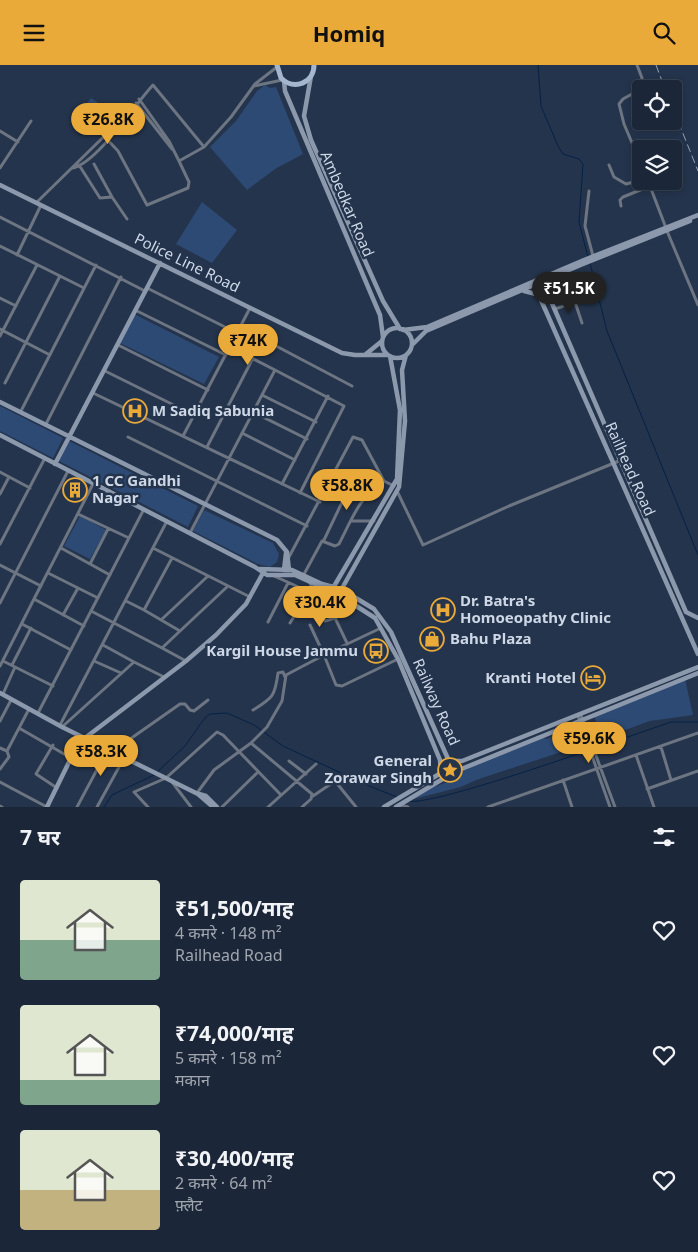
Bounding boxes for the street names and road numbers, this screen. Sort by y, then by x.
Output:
street label: Ambedkar Road [317,148,379,260]
street label: Police Line Road [131,228,243,296]
street label: Railhead Road [601,418,661,519]
street label: Railway Road [409,655,465,748]

